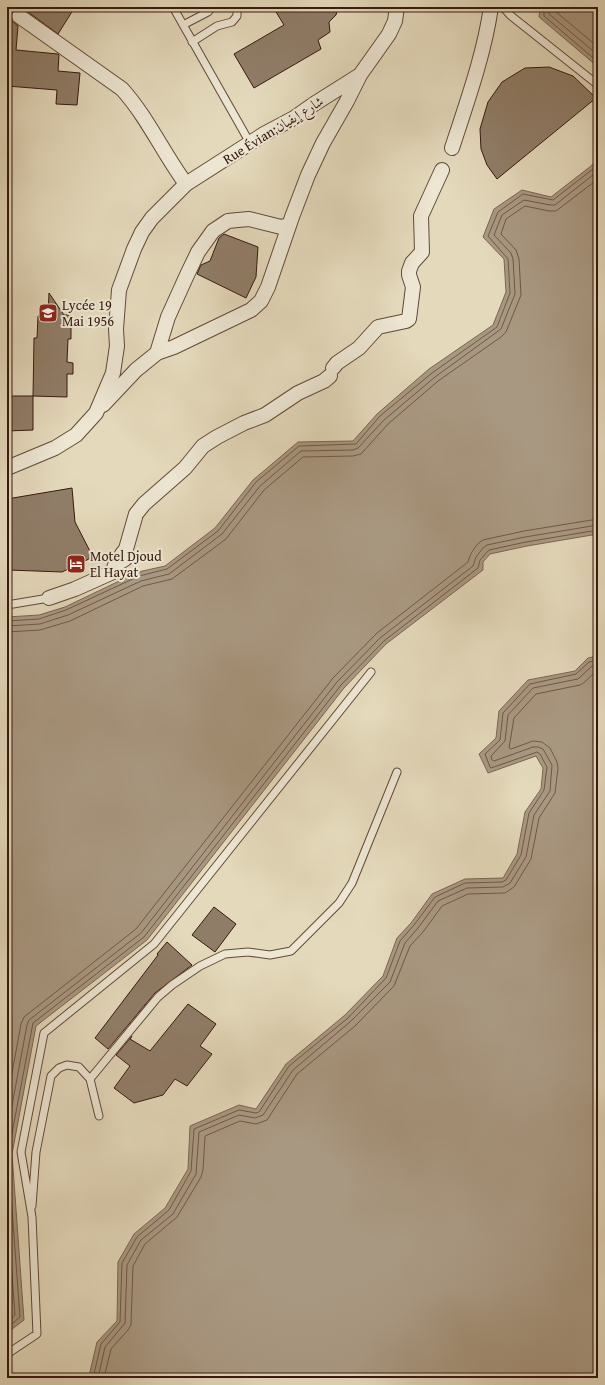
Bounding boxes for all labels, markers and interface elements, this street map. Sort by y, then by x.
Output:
street label: Rue Évian;شارع إيفيان [219,91,328,171]
place label: Lycée 19 Mai 1956 [62,295,114,331]
school or university icon: Lycée 19 Mai 1956 [37,302,59,324]
place label: Motel Djoud El Hayat [90,546,162,582]
hotel icon: Motel Djoud El Hayat [65,553,87,575]

